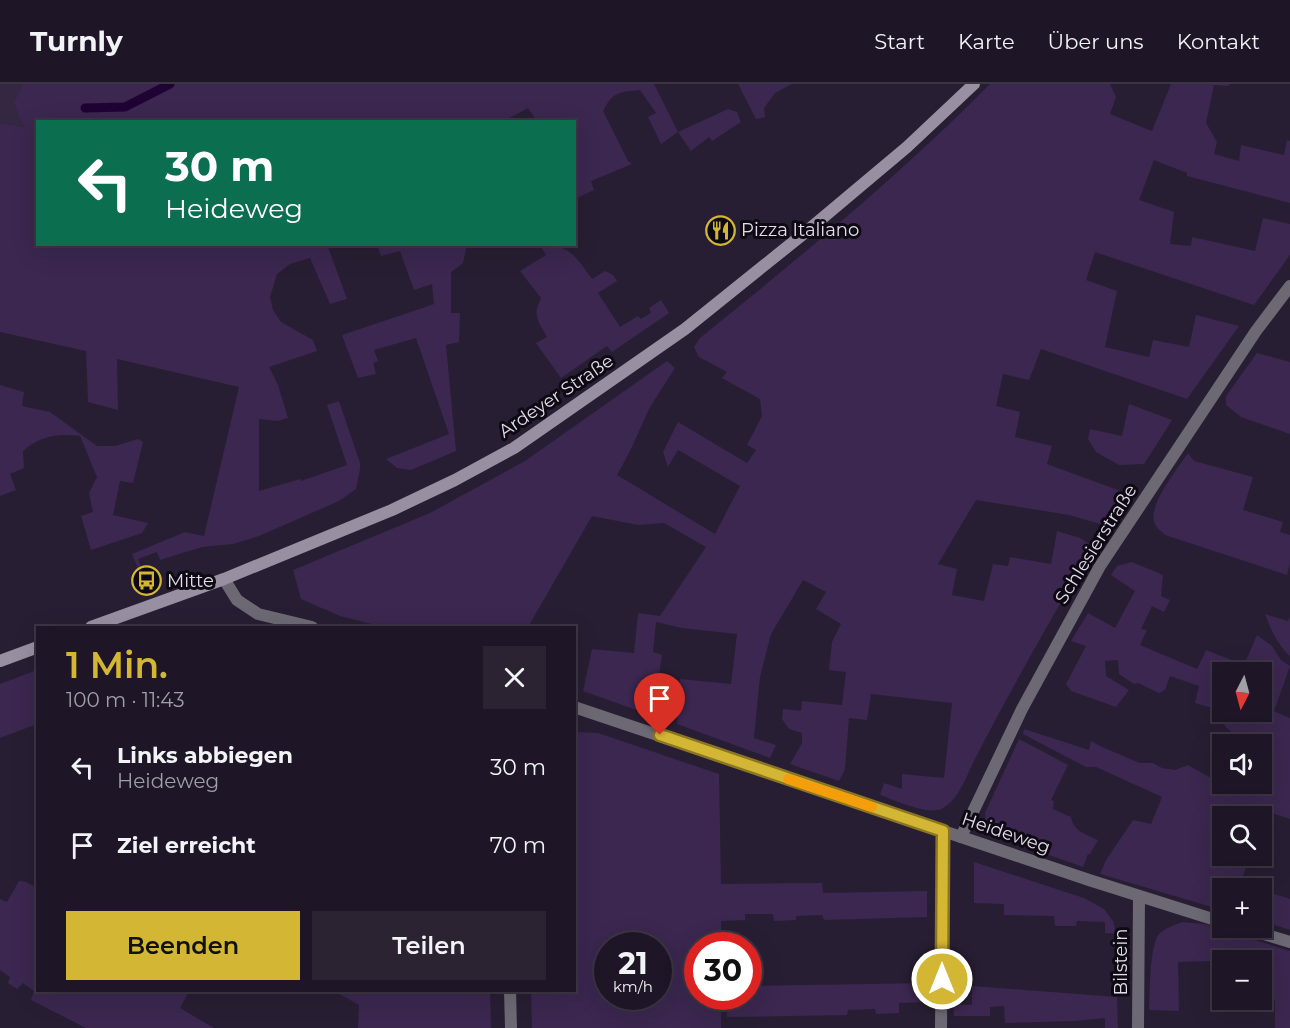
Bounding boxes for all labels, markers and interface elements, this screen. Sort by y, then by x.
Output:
text: Turnly [30,24,123,58]
text: Start [874,29,925,54]
text: Karte [958,29,1015,54]
text: Über uns [1048,29,1144,54]
text: Kontakt [1177,29,1260,54]
text: 30 m [165,140,274,192]
icon: left [66,144,144,222]
text: Heideweg [165,192,303,225]
restaurant icon: Pizza Italiano [704,214,736,246]
place label: Pizza Italiano [741,219,859,241]
street label: Ardeyer Straße [494,349,618,442]
street label: Schlesierstraße [1050,480,1142,608]
bus stop icon: Mitte [130,565,162,597]
place label: Mitte [167,570,214,592]
text: 1 Min. [66,643,168,687]
button: close [483,646,546,709]
north arrow [1212,662,1272,722]
map controls [1212,662,1272,1010]
pin [634,673,685,735]
icon: arrive [643,682,676,715]
text: 100 m · 11:43 [66,688,185,712]
button: sound [1212,734,1272,794]
text: Links abbiegen [117,742,293,769]
icon: left [66,751,99,784]
text: 30 m [490,754,546,781]
text: Heideweg [117,769,219,793]
button: search [1212,806,1272,866]
street label: Heideweg [959,808,1053,858]
icon: arrive [66,829,99,862]
text: Ziel erreicht [117,832,256,859]
text: 70 m [490,832,546,859]
button: + [1212,878,1272,938]
button: Beenden [66,911,300,980]
button: Teilen [312,911,546,980]
street label: Bilstein [1110,929,1132,995]
speed limit sign: 30 [684,932,762,1010]
text: 21 [618,945,648,982]
position arrow [910,947,974,1011]
button: − [1212,950,1272,1010]
text: km/h [613,977,653,996]

